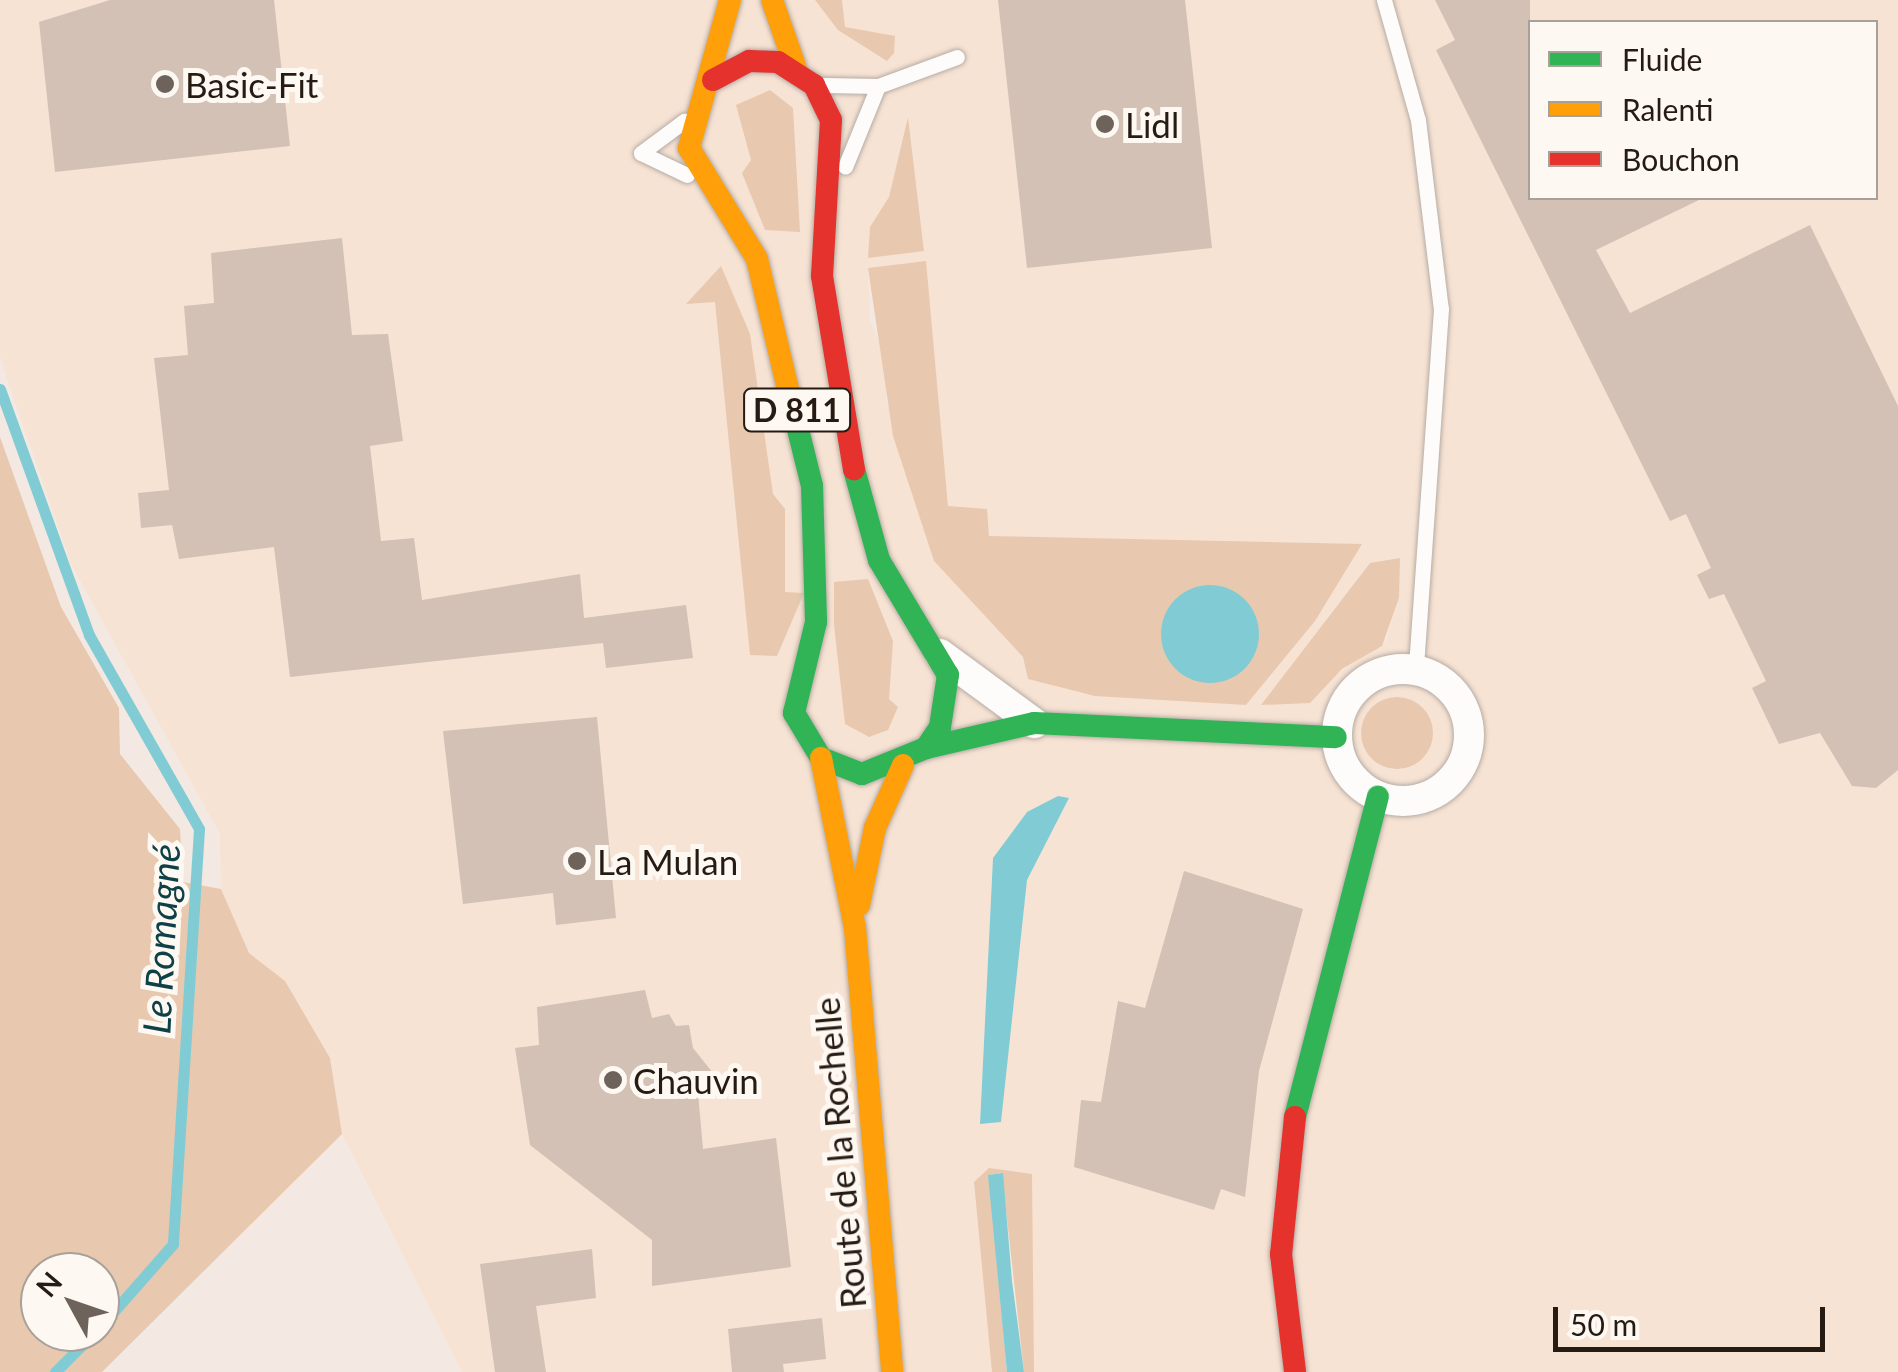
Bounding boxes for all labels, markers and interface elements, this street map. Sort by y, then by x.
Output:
legend [1528,20,1878,200]
text: Fluide [1622,41,1702,77]
place label: Basic-Fit [185,63,318,105]
marker: Basic-Fit [154,73,176,95]
text: Ralenti [1622,91,1713,127]
place label: Lidl [1125,103,1179,145]
marker: Lidl [1094,113,1116,135]
text: Bouchon [1622,141,1740,177]
road number: D 811 [742,383,852,437]
place label: La Mulan [597,840,738,882]
water label: Le Romagné [133,843,189,1035]
marker: La Mulan [566,850,588,872]
street label: Route de la Rochelle [804,996,874,1310]
place label: Chauvin [633,1059,759,1101]
marker: Chauvin [602,1069,624,1091]
north arrow [20,1252,120,1352]
text: N [29,1265,69,1303]
scale bar [1558,1287,1830,1349]
text: 50 m [1570,1306,1637,1342]

